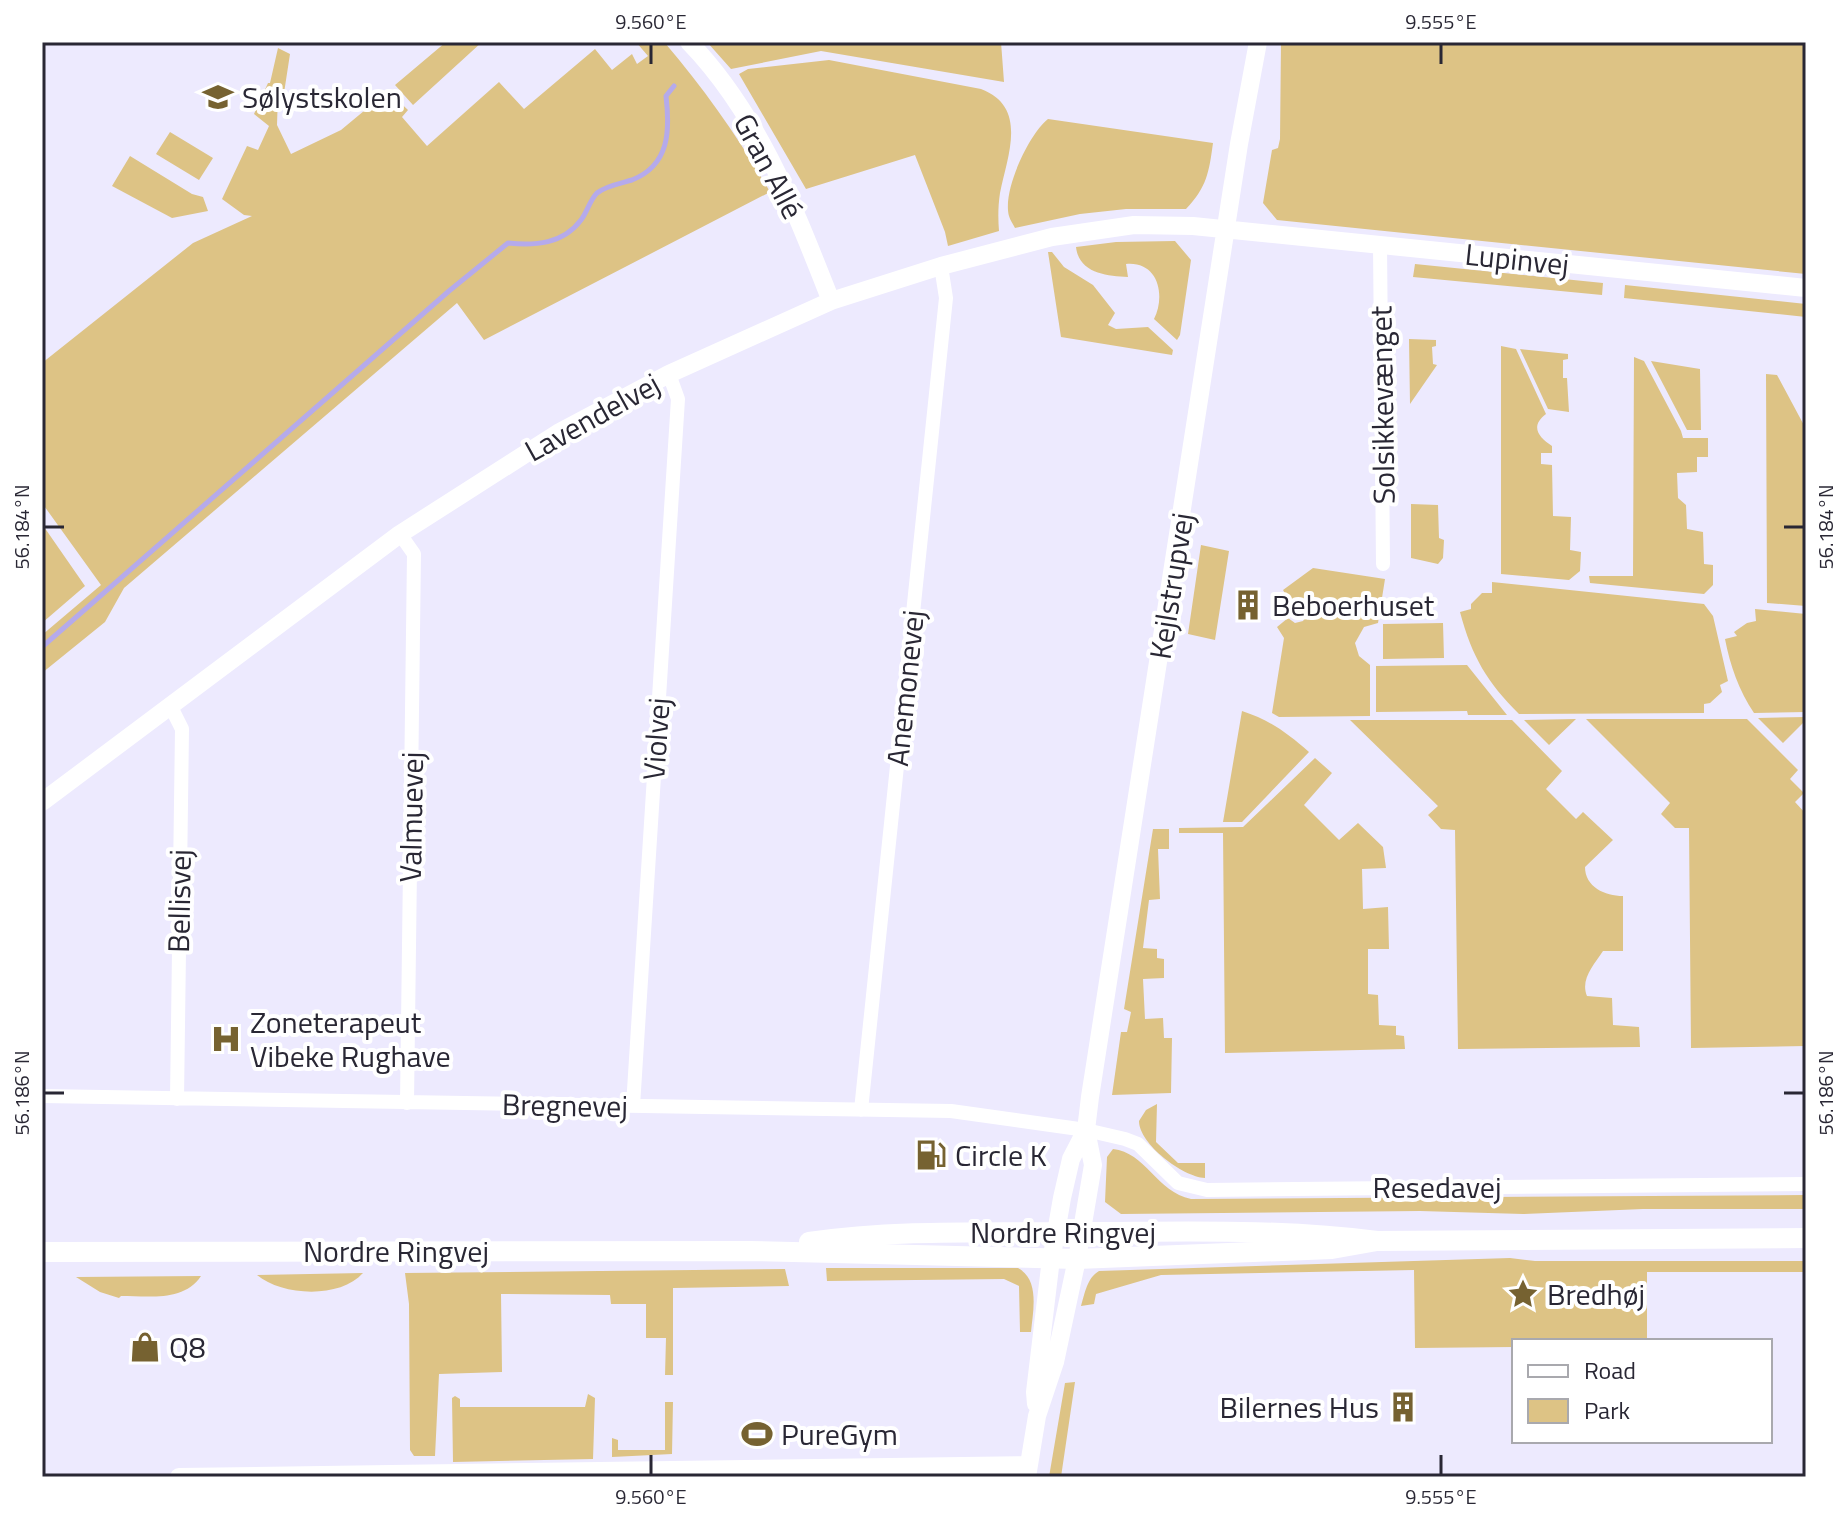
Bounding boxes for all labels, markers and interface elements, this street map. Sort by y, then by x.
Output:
text: 9.560°E [615,6,687,37]
text: 9.555°E [1405,6,1477,37]
place label: Sølystskolen [242,74,402,120]
school or university icon: Sølystskolen [201,80,235,114]
street label: Gran Allé [722,105,816,227]
street label: Lupinvej [1463,231,1571,287]
street label: Solsikkevænget [1357,305,1407,505]
street label: Lavendelvej [516,361,668,473]
text: 56.184°N [6,484,37,570]
text: 56.184°N [1810,484,1841,570]
street label: Kejlstrupvej [1137,510,1205,662]
place label: Beboerhuset [1272,582,1435,628]
building icon: Beboerhuset [1231,588,1265,622]
street label: Anemonevej [874,608,936,768]
street label: Violvej [630,696,682,782]
street label: Valmuevej [387,751,435,883]
street label: Bellisvej [155,849,203,953]
place label: Zoneterapeut Vibeke Rughave [250,999,451,1079]
hospital icon: Zoneterapeut Vibeke Rughave [209,1022,243,1056]
text: 56.186°N [6,1050,37,1136]
text: 56.186°N [1810,1050,1841,1136]
street label: Bregnevej [502,1081,628,1129]
place label: Circle K [955,1132,1047,1178]
fuel station icon: Circle K [914,1138,948,1172]
street label: Resedavej [1372,1164,1502,1210]
street label: Nordre Ringvej [970,1209,1156,1255]
street label: Nordre Ringvej [303,1228,489,1274]
place label: Bredhøj [1547,1271,1645,1317]
place icon: Bredhøj [1506,1277,1540,1311]
place label: Q8 [169,1324,206,1370]
shop icon: Q8 [128,1330,162,1364]
legend [1512,1339,1772,1443]
text: Road [1584,1352,1636,1388]
place label: Bilernes Hus [1220,1384,1379,1430]
building icon: Bilernes Hus [1386,1390,1420,1424]
text: Park [1584,1392,1630,1428]
place label: PureGym [781,1411,898,1457]
sports icon: PureGym [740,1417,774,1451]
text: 9.560°E [615,1481,687,1512]
text: 9.555°E [1405,1481,1477,1512]

